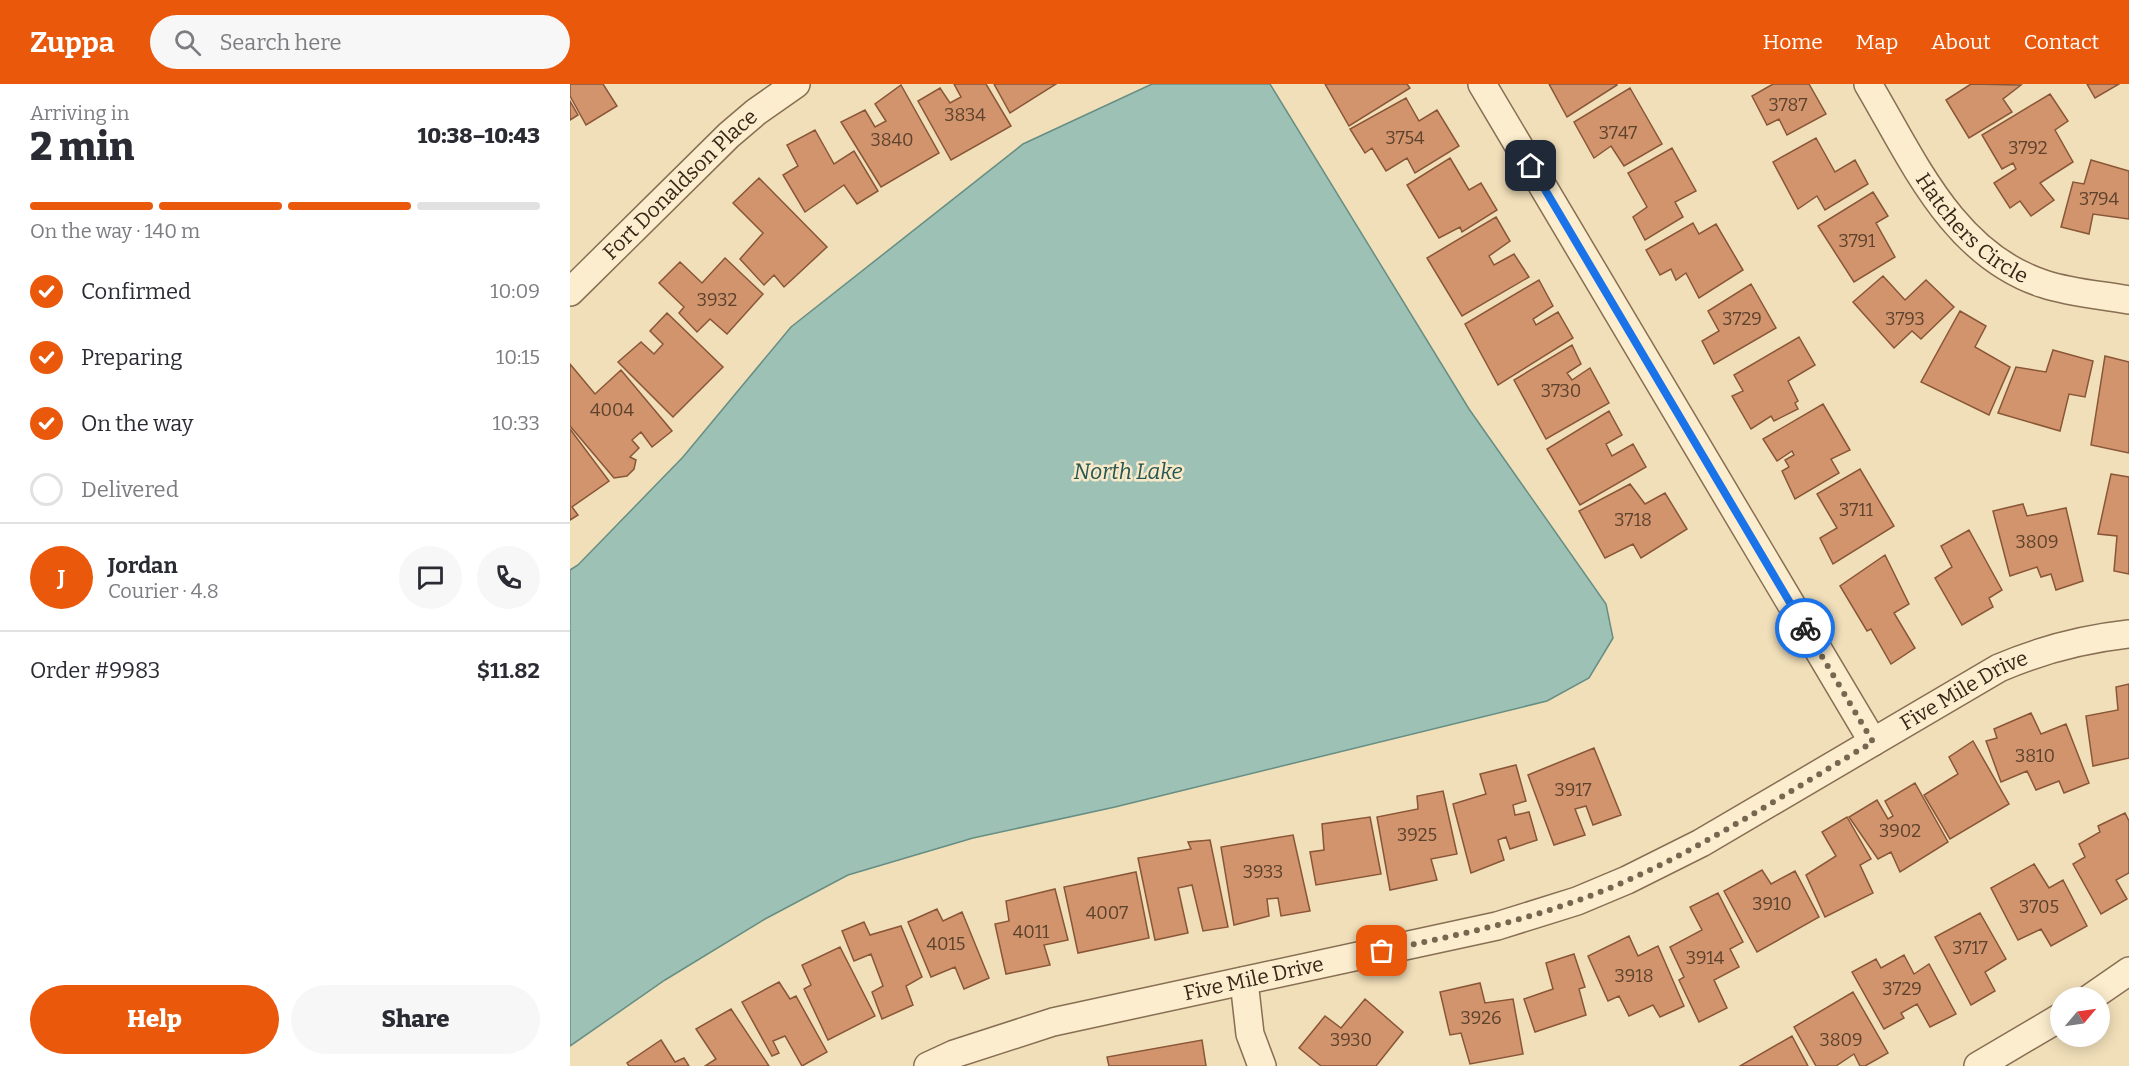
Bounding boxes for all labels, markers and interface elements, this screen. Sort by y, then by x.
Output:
search box [150,15,570,69]
text: Zuppa [30,26,114,59]
icon: search [171,26,204,59]
text: Search here [219,29,342,56]
text: Home [1763,29,1823,55]
text: Map [1856,29,1898,55]
text: About [1931,29,1991,55]
text: Contact [2024,29,2099,55]
house number: 3787 [1769,94,1807,116]
text: Arriving in [30,101,129,125]
street label: Fort Donaldson Place [597,104,763,265]
house number: 3834 [944,104,986,126]
text: 10:38–10:43 [417,122,540,149]
house number: 3747 [1599,122,1637,144]
text: 2 min [30,124,134,170]
house number: 3754 [1385,127,1425,149]
house number: 3840 [870,129,914,151]
house number: 3792 [2008,137,2048,159]
pin [1505,140,1556,191]
icon: home [1514,149,1547,182]
street label: Hatchers Circle [1910,168,2032,289]
house number: 3794 [2079,188,2120,210]
text: On the way · 140 m [30,219,200,243]
house number: 3791 [1839,230,1876,252]
icon: check [30,275,63,308]
text: Confirmed [81,278,191,305]
text: 10:09 [490,279,540,303]
house number: 3932 [697,289,737,311]
house number: 3729 [1722,308,1762,330]
house number: 3793 [1885,308,1925,330]
icon: check [30,341,63,374]
text: Preparing [81,344,183,371]
text: 10:15 [496,345,540,369]
house number: 3730 [1541,380,1581,402]
house number: 4004 [590,399,635,421]
icon: check [30,407,63,440]
text: On the way [81,410,193,437]
text: 10:33 [492,411,540,435]
water label: North Lake [1073,458,1183,485]
text: Delivered [81,476,179,503]
house number: 3711 [1839,499,1874,521]
house number: 3718 [1614,509,1652,531]
house number: 3809 [2015,531,2059,553]
button: chat [399,546,462,609]
button: phone [477,546,540,609]
text: Jordan [108,552,178,579]
text: J [58,564,65,591]
text: Courier · 4.8 [108,579,219,603]
courier [1775,598,1835,658]
icon: bike [1789,612,1822,645]
street label: Five Mile Drive [1895,645,2031,736]
text: Order #9983 [30,657,160,684]
text: $11.82 [477,657,540,684]
house number: 3810 [2015,745,2055,767]
house number: 3917 [1555,779,1591,801]
house number: 3902 [1879,820,1921,842]
house number: 3925 [1397,824,1437,846]
house number: 3933 [1243,861,1283,883]
house number: 3910 [1752,893,1792,915]
house number: 3705 [2019,896,2059,918]
house number: 4007 [1086,902,1128,924]
house number: 4011 [1013,921,1050,943]
pin [1356,925,1407,976]
house number: 4015 [927,933,965,955]
icon: bag [1365,934,1398,967]
house number: 3717 [1952,937,1988,959]
house number: 3914 [1686,947,1725,969]
street label: Five Mile Drive [1181,951,1326,1006]
house number: 3918 [1615,965,1653,987]
house number: 3729 [1882,978,1922,1000]
button: Help [30,985,279,1054]
button: Share [291,985,540,1054]
north arrow [2050,987,2110,1047]
map controls [2050,987,2110,1047]
house number: 3926 [1460,1007,1502,1029]
house number: 3930 [1330,1029,1372,1051]
house number: 3809 [1819,1029,1863,1051]

